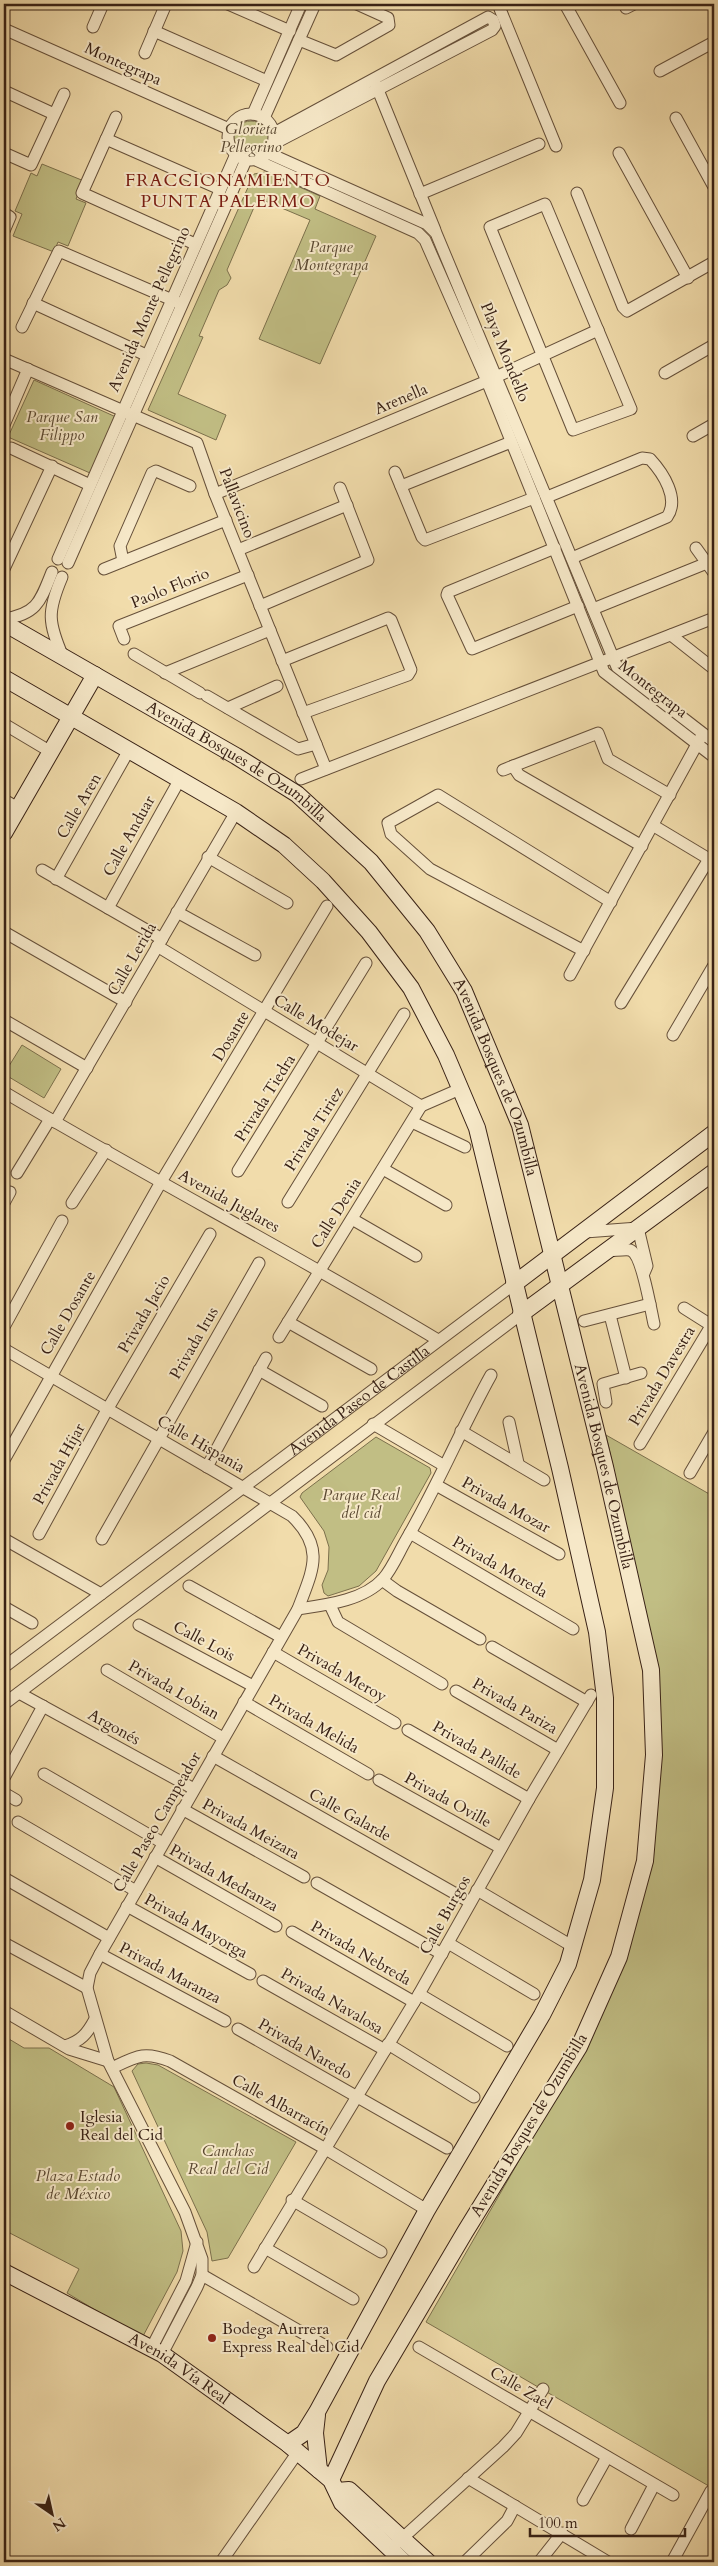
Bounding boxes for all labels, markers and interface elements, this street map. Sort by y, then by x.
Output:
street label: Montegrapa [81,37,165,91]
park label: Glorieta Pellegrino [220,118,282,158]
district label: FRACCIONAMIENTO PUNTA PALERMO [125,168,331,214]
street label: Avenida Monte Pellegrino [103,223,196,395]
park label: Parque Montegrapa [294,236,368,276]
street label: Playa Mondello [475,299,535,405]
street label: Arenella [371,378,431,420]
park label: Parque San Filippo [26,406,98,446]
street label: Pallavicino [214,465,261,542]
street label: Paolo Florio [127,562,213,614]
street label: Montegrapa [614,655,692,723]
street label: Avenida Bosques de Ozumbilla [142,696,332,827]
street label: Calle Aren [51,769,107,843]
street label: Calle Anduar [98,791,160,880]
street label: Calle Lerida [102,918,162,1000]
street label: Avenida Bosques de Ozumbilla [448,974,543,1178]
street label: Calle Modejar [269,989,363,1057]
street label: Dosante [207,1007,255,1065]
street label: Privada Tiedra [229,1050,301,1146]
street label: Privada Tiriez [279,1083,349,1175]
street label: Avenida Juglares [174,1164,284,1238]
street label: Calle Denia [306,1173,366,1253]
street label: Calle Dosante [35,1267,101,1359]
street label: Privada Jacio [113,1270,176,1357]
street label: Privada Irus [164,1303,224,1383]
street label: Privada Davestra [623,1322,701,1430]
street label: Avenida Paseo de Castilla [284,1340,434,1461]
street label: Avenida Bosques de Ozumbilla [569,1361,639,1572]
street label: Calle Hispania [153,1410,249,1478]
street label: Privada Híjar [28,1419,90,1509]
street label: Privada Mozar [458,1472,554,1538]
park label: Parque Real del cid [322,1484,400,1524]
street label: Privada Moreda [448,1531,552,1603]
street label: Calle Lois [169,1616,239,1666]
street label: Privada Meroy [293,1639,391,1708]
street label: Privada Lobian [124,1655,224,1725]
street label: Privada Pariza [468,1673,562,1739]
street label: Privada Melida [265,1689,363,1759]
street label: Argonés [84,1704,144,1750]
street label: Privada Pallide [428,1716,526,1784]
street label: Calle Paseo Campeador [108,1747,206,1896]
street label: Privada Oville [401,1767,495,1833]
street label: Calle Galarde [305,1783,395,1847]
street label: Privada Meizara [198,1793,304,1865]
street label: Privada Medranza [166,1839,282,1917]
street label: Calle Burgos [414,1871,476,1959]
street label: Privada Mayorga [140,1888,252,1964]
street label: Privada Nebreda [307,1915,415,1991]
street label: Privada Maranza [115,1937,225,2009]
street label: Privada Navalosa [277,1963,387,2039]
street label: Privada Naredo [254,2013,356,2085]
street label: Avenida Bosques de Ozumbilla [465,2029,593,2221]
street label: Calle Albarracín [228,2069,334,2141]
place label: Iglesia Real del Cid [80,2106,164,2146]
marker: Iglesia Real del Cid [64,2120,76,2132]
park label: Canchas Real del Cid [188,2140,270,2180]
park label: Plaza Estado de México [36,2165,121,2205]
place label: Bodega Aurrera Express Real del Cid [222,2318,360,2358]
street label: Avenida Vía Real [125,2327,234,2410]
marker: Bodega Aurrera Express Real del Cid [206,2332,218,2344]
street label: Calle Zael [486,2361,556,2415]
north arrow [28,2488,78,2538]
scale bar [530,2506,686,2538]
text: N [49,2513,69,2536]
text: 100 m [538,2513,578,2533]

